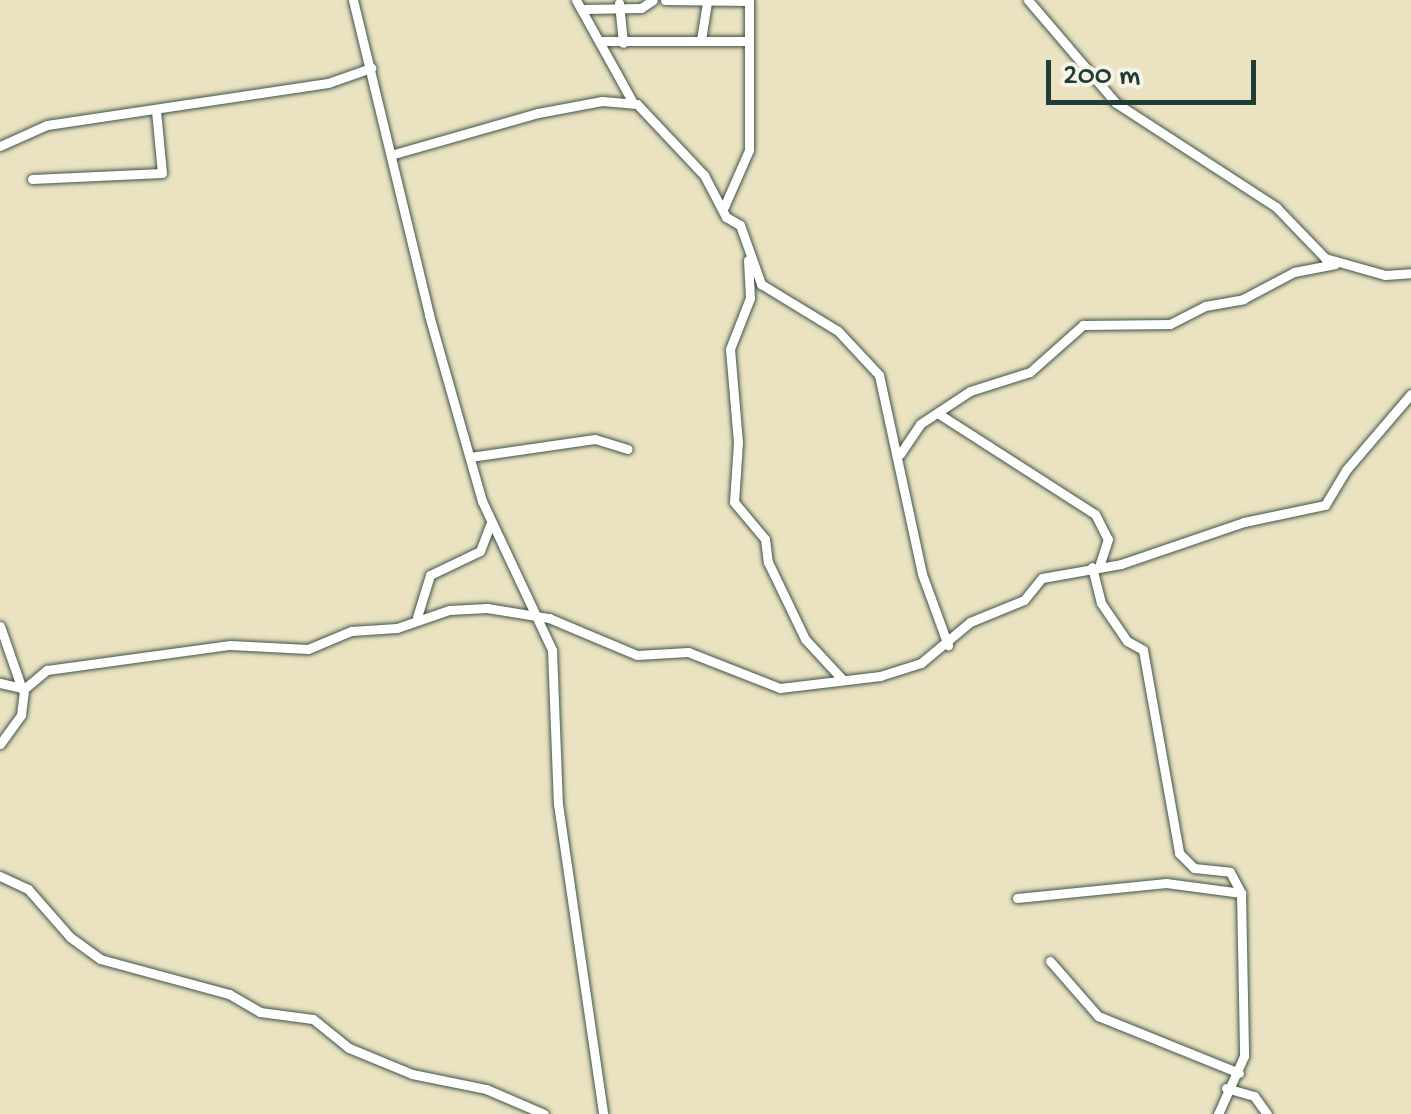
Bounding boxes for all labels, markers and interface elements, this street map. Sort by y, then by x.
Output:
scale bar [1051,40,1261,102]
text: 200 m [1063,60,1140,95]

